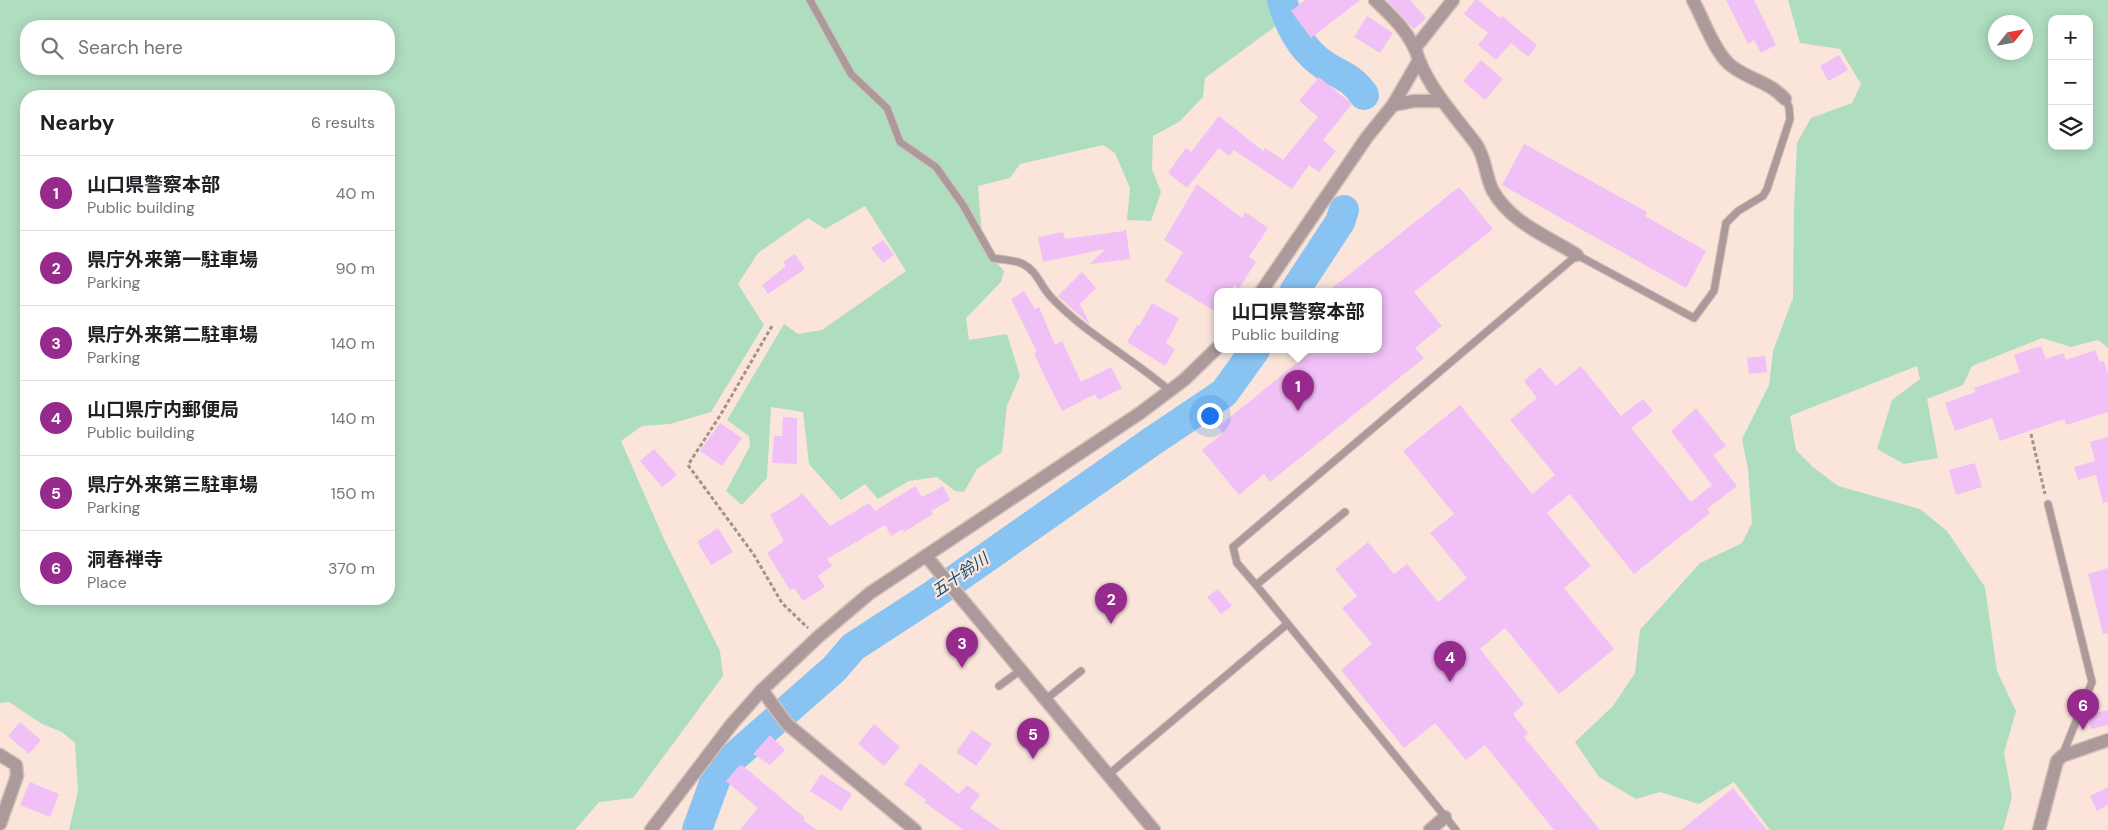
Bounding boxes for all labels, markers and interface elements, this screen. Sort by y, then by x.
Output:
north arrow [1988,15,2033,60]
map controls [2048,15,2093,150]
button: + [2048,15,2093,60]
search box [20,20,395,75]
icon: search [38,34,66,62]
text: Search here [78,35,183,60]
button: − [2048,60,2093,105]
button: layers [2048,105,2093,150]
text: Nearby [40,109,114,137]
text: 6 results [311,112,375,133]
text: 山口県警察本部 [87,172,220,197]
text: 1 [53,183,59,204]
text: 40 m [336,183,375,204]
text: Public building [87,197,195,218]
text: 県庁外来第一駐車場 [87,247,258,272]
text: 2 [51,258,61,279]
text: 90 m [335,258,375,279]
text: Parking [87,272,141,293]
popup [1214,288,1382,353]
text: 山口県警察本部 [1231,299,1365,324]
text: 県庁外来第二駐車場 [87,322,258,347]
text: Public building [1231,324,1339,345]
text: 3 [51,333,61,354]
text: 140 m [331,333,375,354]
text: Parking [87,347,141,368]
pin: 1 [1282,370,1314,411]
text: 山口県庁内郵便局 [87,397,239,422]
your location [1197,403,1223,429]
text: 4 [51,408,61,429]
text: 140 m [331,408,375,429]
text: Public building [87,422,195,443]
text: 県庁外来第三駐車場 [87,472,258,497]
text: 5 [51,483,61,504]
text: 150 m [331,483,375,504]
text: Parking [87,497,141,518]
text: 洞春禅寺 [87,547,163,572]
water label: 五十鈴川 [928,547,994,602]
text: 6 [51,558,61,579]
text: 370 m [328,558,375,579]
text: Place [87,572,127,593]
pin: 2 [1095,583,1127,624]
pin: 3 [946,627,978,668]
pin: 4 [1434,641,1466,682]
pin: 6 [2067,689,2099,730]
pin: 5 [1017,718,1049,759]

